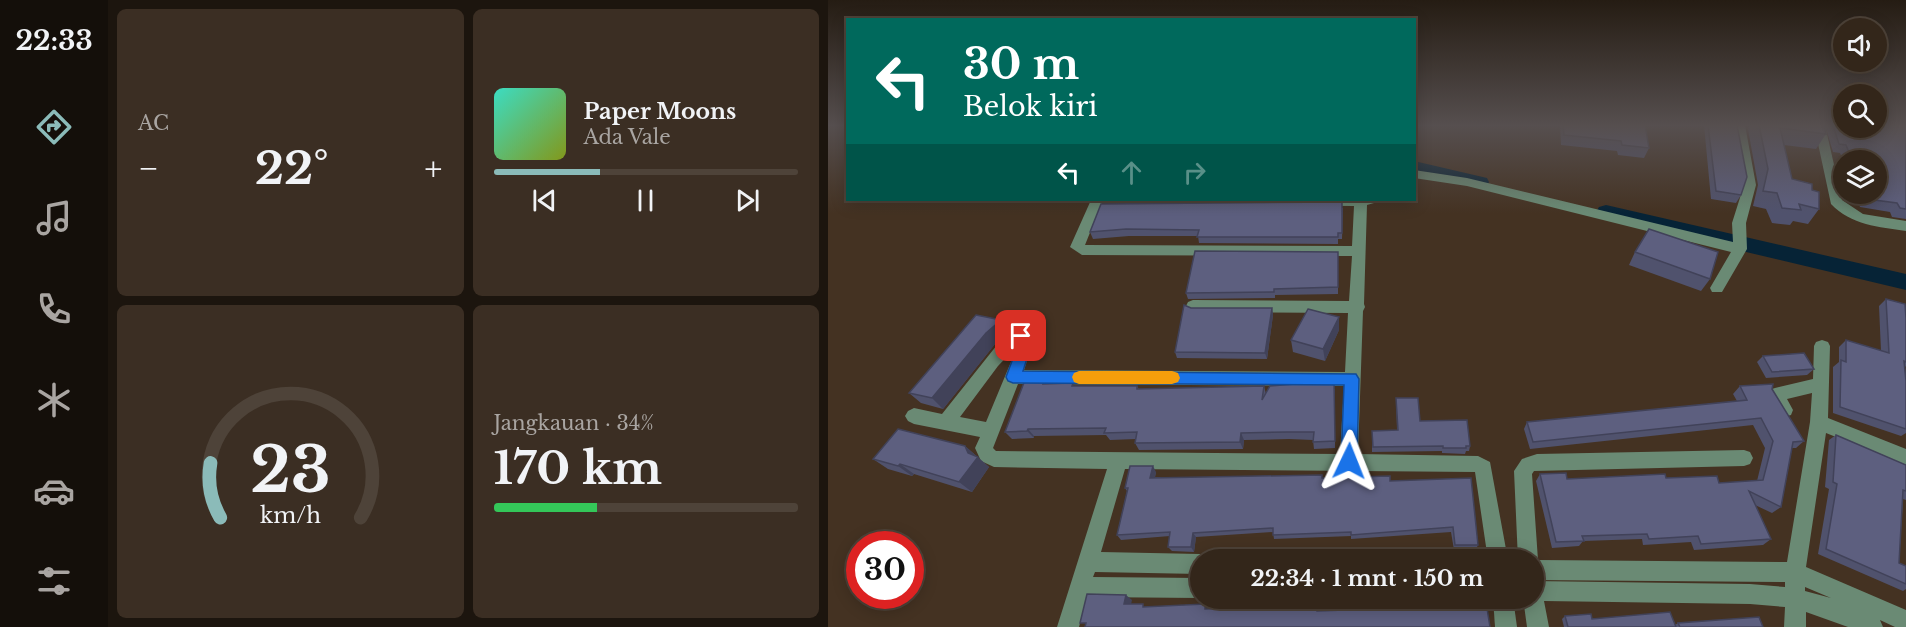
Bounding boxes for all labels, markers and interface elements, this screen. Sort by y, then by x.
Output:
map controls [1833,18,1887,204]
button: sound [1833,18,1887,72]
text: 22:33 [15,24,93,57]
text: 30 m [963,38,1079,90]
icon: left [864,42,942,120]
button: search [1833,84,1887,138]
text: Belok kiri [963,90,1098,123]
text: Paper Moons [584,98,736,125]
icon: directions [33,106,75,148]
text: AC [138,111,169,135]
text: Ada Vale [584,125,671,149]
text: 22° [255,140,328,196]
text: − [138,148,159,189]
text: + [424,148,443,189]
button: layers [1833,150,1887,204]
icon: left [1052,156,1085,189]
icon: ahead [1115,156,1148,189]
icon: right [1178,156,1211,189]
icon: previous [528,184,561,217]
icon: pause [629,184,662,217]
icon: next [731,184,764,217]
icon: music [33,197,75,239]
icon: phone [33,288,75,330]
pin [995,310,1046,361]
icon: arrive [1004,319,1037,352]
icon: climate [33,379,75,421]
text: Jangkauan · 34% [494,411,654,435]
position arrow [1317,429,1381,493]
text: 23 [250,431,330,509]
text: 170 km [494,440,662,496]
icon: car [33,470,75,512]
text: km/h [260,503,321,530]
speed limit sign: 30 [846,531,924,609]
icon: filters [33,560,75,602]
text: 22:34 · 1 mnt · 150 m [1251,565,1483,592]

